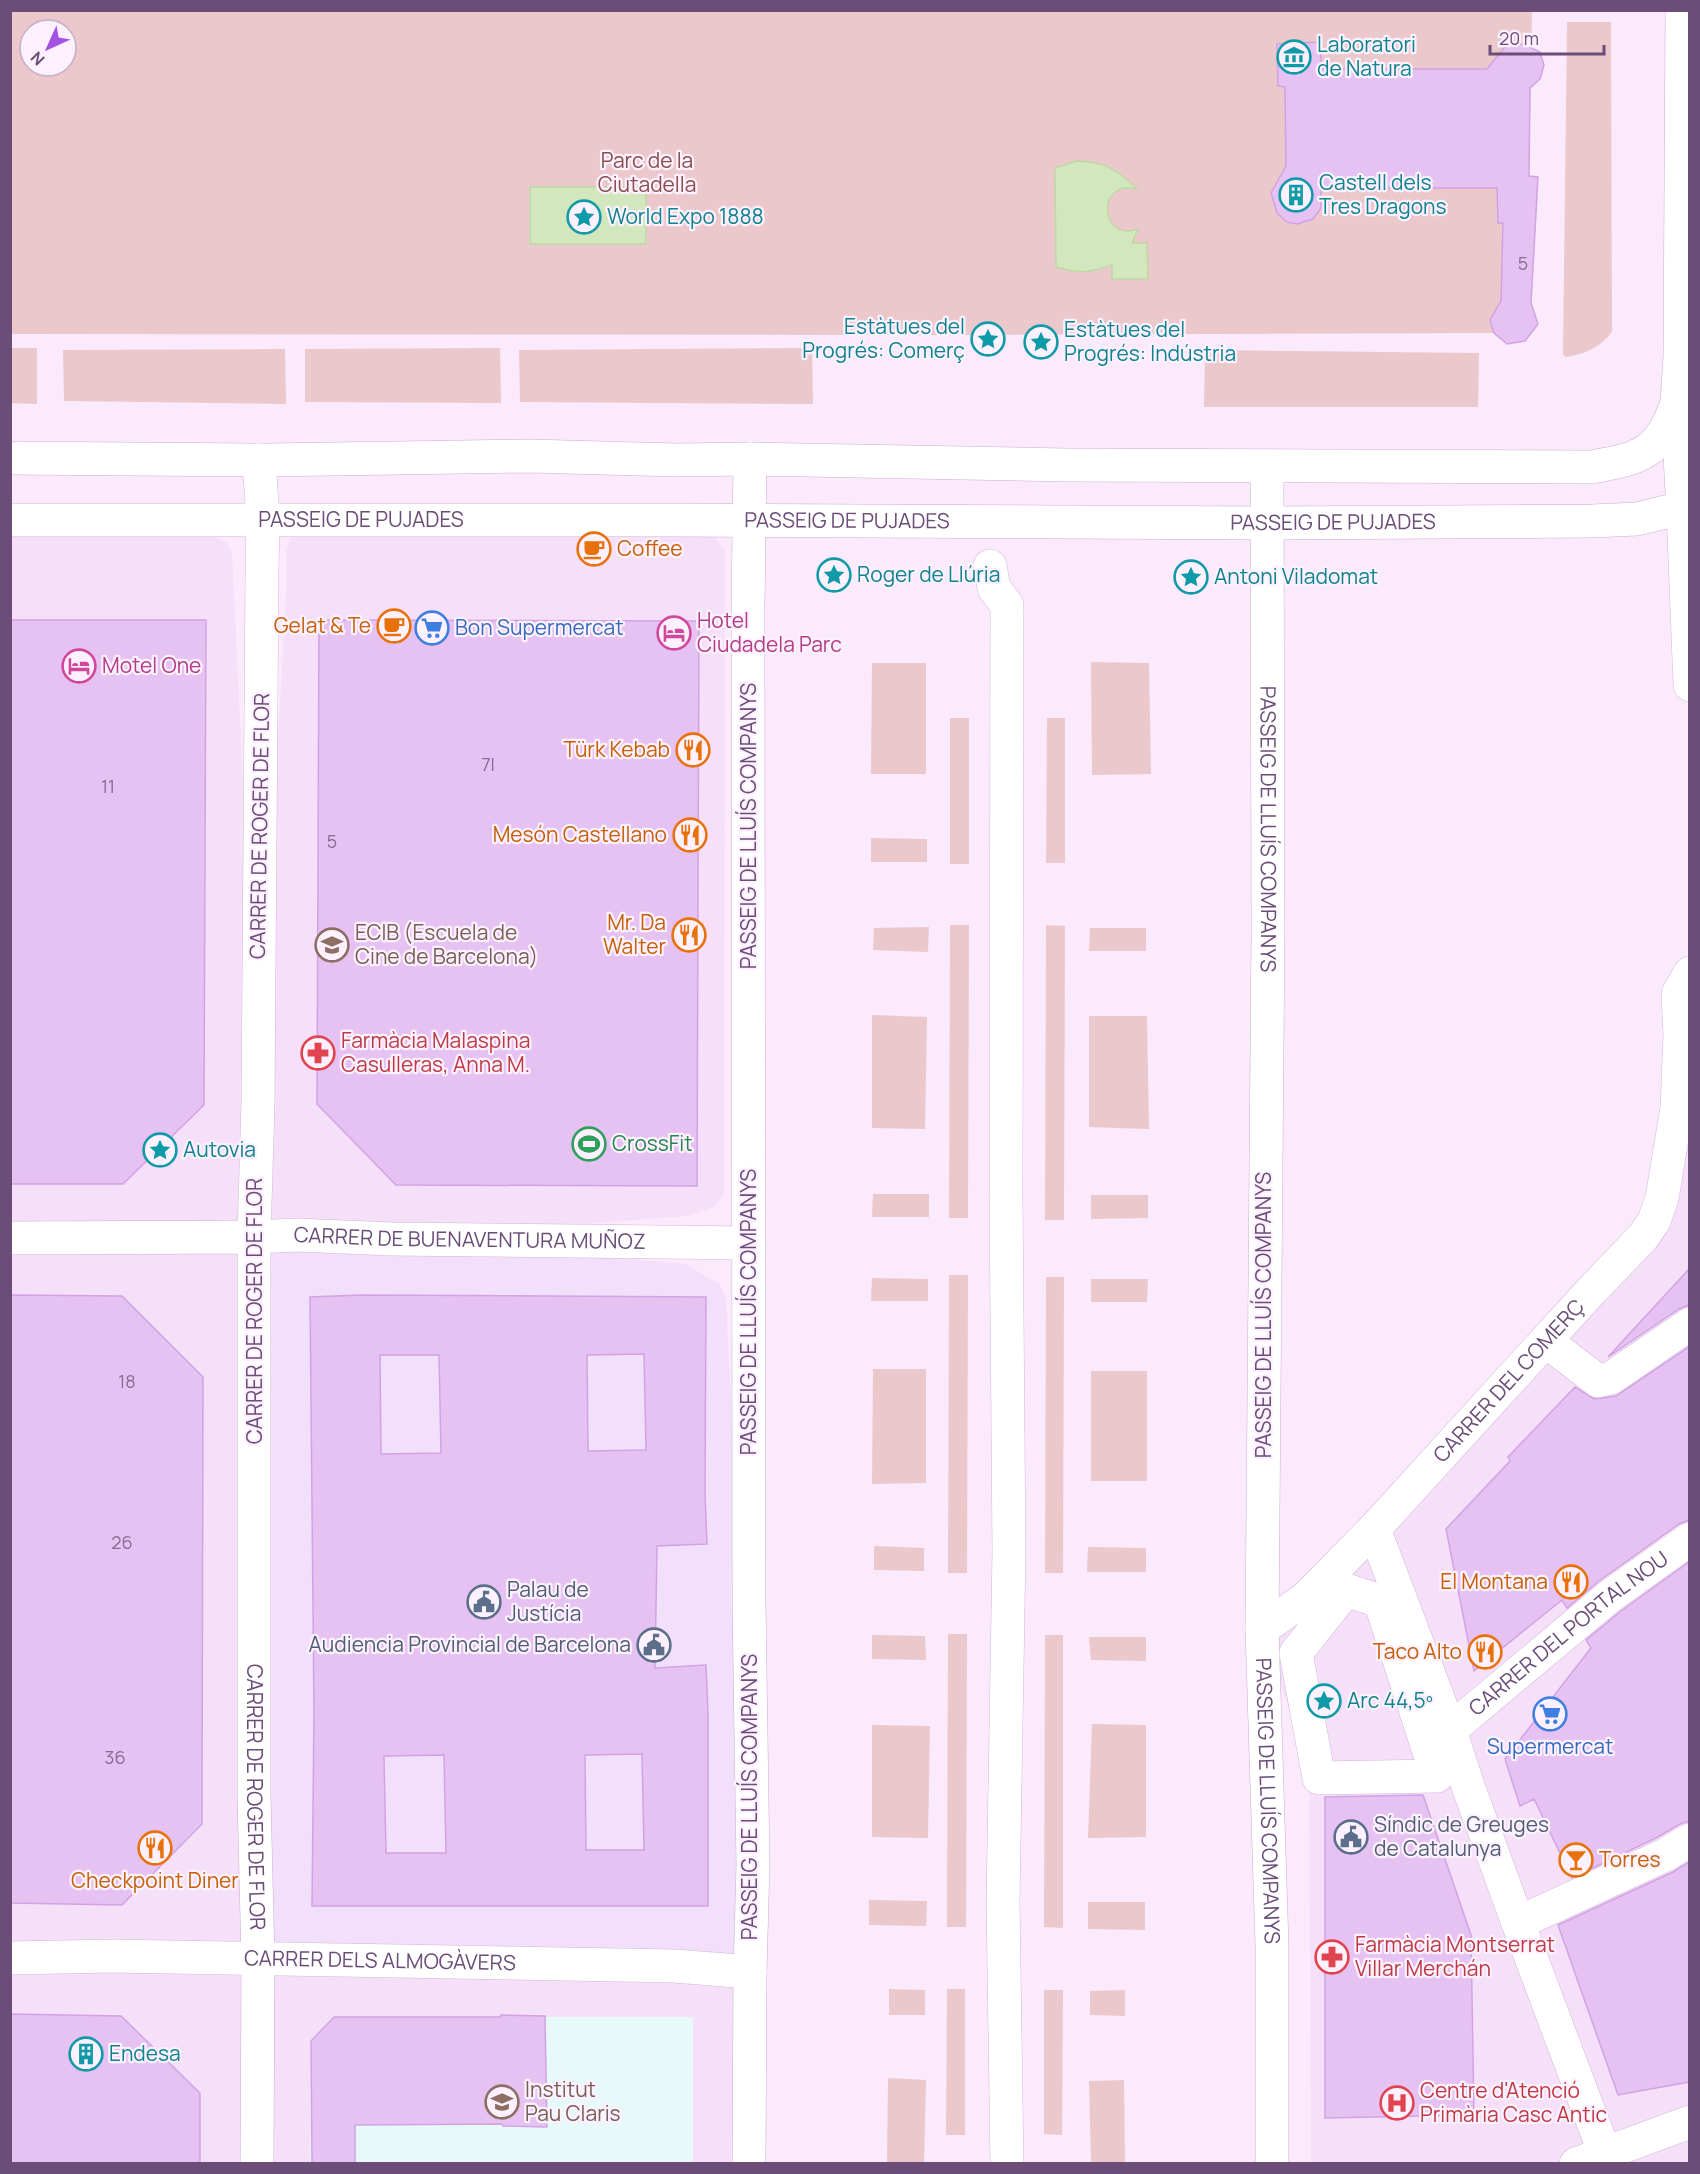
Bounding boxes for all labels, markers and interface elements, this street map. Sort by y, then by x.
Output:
north arrow [18,18,78,78]
scale bar [1490,18,1604,56]
text: 20 m [1499,26,1539,50]
place label: Laboratori de Natura [1317,30,1416,82]
museum icon: Laboratori de Natura [1276,39,1312,75]
text: N [26,47,49,70]
park label: Parc de la Ciutadella [598,146,696,198]
place label: Castell dels Tres Dragons [1319,168,1447,220]
building icon: Castell dels Tres Dragons [1278,177,1314,213]
place icon: World Expo 1888 [566,199,602,235]
place label: World Expo 1888 [607,202,764,230]
house number: 5 [1518,251,1528,275]
place label: Estàtues del Progrés: Comerç [802,312,965,364]
place label: Estàtues del Progrés: Indústria [1064,315,1236,367]
place icon: Estàtues del Progrés: Comerç [970,321,1006,357]
place icon: Estàtues del Progrés: Indústria [1023,324,1059,360]
street label: PASSEIG DE PUJADES [258,505,464,533]
street label: PASSEIG DE PUJADES [744,505,950,534]
street label: PASSEIG DE PUJADES [1230,507,1436,536]
cafe icon: Coffee [576,531,612,567]
place label: Coffee [617,534,683,562]
place icon: Roger de Llúria [816,557,852,593]
place icon: Antoni Viladomat [1173,559,1209,595]
place label: Roger de Llúria [857,560,1000,588]
place label: Antoni Viladomat [1214,562,1378,590]
place label: Hotel Ciudadela Parc [697,606,842,658]
cafe icon: Gelat & Te [376,608,412,644]
supermarket icon: Bon Supermercat [414,610,450,646]
place label: Gelat & Te [274,611,371,639]
place label: Bon Supermercat [455,613,624,641]
hotel icon: Hotel Ciudadela Parc [656,615,692,651]
hotel icon: Motel One [61,648,97,684]
place label: Motel One [102,651,201,679]
street label: PASSEIG DE LLUÍS COMPANYS [734,683,762,969]
street label: PASSEIG DE LLUÍS COMPANYS [1254,686,1283,972]
street label: CARRER DE ROGER DE FLOR [243,693,275,959]
restaurant icon: Türk Kebab [675,732,711,768]
place label: Türk Kebab [563,735,670,763]
house number: 7I [481,752,495,776]
house number: 11 [101,774,115,798]
restaurant icon: Mesón Castellano [672,817,708,853]
place label: Mesón Castellano [493,820,667,848]
house number: 5 [327,829,337,853]
place label: Mr. Da Walter [603,908,666,960]
restaurant icon: Mr. Da Walter [671,917,707,953]
place label: ECIB (Escuela de Cine de Barcelona) [355,918,538,970]
school or university icon: ECIB (Escuela de Cine de Barcelona) [314,927,350,963]
place label: Farmàcia Malaspina Casulleras, Anna M. [341,1026,530,1078]
pharmacy icon: Farmàcia Malaspina Casulleras, Anna M. [300,1035,336,1071]
sports icon: CrossFit [571,1126,607,1162]
place label: CrossFit [612,1129,693,1157]
place icon: Autovia [142,1132,178,1168]
place label: Autovia [183,1135,256,1163]
street label: PASSEIG DE LLUÍS COMPANYS [734,1169,762,1455]
street label: PASSEIG DE LLUÍS COMPANYS [1249,1172,1277,1458]
street label: CARRER DE ROGER DE FLOR [240,1178,268,1444]
street label: CARRER DE BUENAVENTURA MUÑOZ [293,1220,646,1255]
street label: CARRER DEL COMERÇ [1426,1293,1590,1468]
house number: 18 [118,1369,136,1393]
house number: 26 [111,1530,133,1554]
street label: CARRER DEL PORTAL NOU [1462,1544,1673,1722]
restaurant icon: El Montana [1553,1564,1589,1600]
place label: El Montana [1440,1567,1548,1595]
place label: Palau de Justícia [507,1575,589,1627]
public building icon: Palau de Justícia [466,1584,502,1620]
public building icon: Audiencia Provincial de Barcelona [636,1627,672,1663]
place label: Audiencia Provincial de Barcelona [309,1630,631,1658]
restaurant icon: Taco Alto [1467,1634,1503,1670]
place label: Taco Alto [1373,1637,1462,1665]
street label: PASSEIG DE LLUÍS COMPANYS [735,1654,763,1940]
street label: PASSEIG DE LLUÍS COMPANYS [1250,1657,1287,1944]
street label: CARRER DE ROGER DE FLOR [241,1664,272,1931]
place icon: Arc 44,5º [1306,1683,1342,1719]
place label: Arc 44,5º [1347,1686,1433,1714]
supermarket icon: Supermercat [1532,1696,1568,1732]
place label: Supermercat [1487,1732,1613,1760]
house number: 36 [104,1745,126,1769]
place label: Síndic de Greuges de Catalunya [1374,1810,1549,1862]
public building icon: Síndic de Greuges de Catalunya [1333,1819,1369,1855]
restaurant icon: Checkpoint Diner [137,1830,173,1866]
bar icon: Torres [1558,1842,1594,1878]
place label: Torres [1599,1845,1661,1873]
place label: Checkpoint Diner [71,1866,239,1894]
place label: Farmàcia Montserrat Villar Merchán [1355,1930,1555,1982]
pharmacy icon: Farmàcia Montserrat Villar Merchán [1314,1939,1350,1975]
street label: CARRER DELS ALMOGÀVERS [244,1943,516,1976]
building icon: Endesa [68,2036,104,2072]
place label: Endesa [109,2039,181,2067]
place label: Institut Pau Claris [525,2075,621,2127]
place label: Centre d'Atenció Primària Casc Antic [1420,2076,1607,2128]
school or university icon: Institut Pau Claris [484,2084,520,2120]
hospital icon: Centre d'Atenció Primària Casc Antic [1379,2085,1415,2121]

